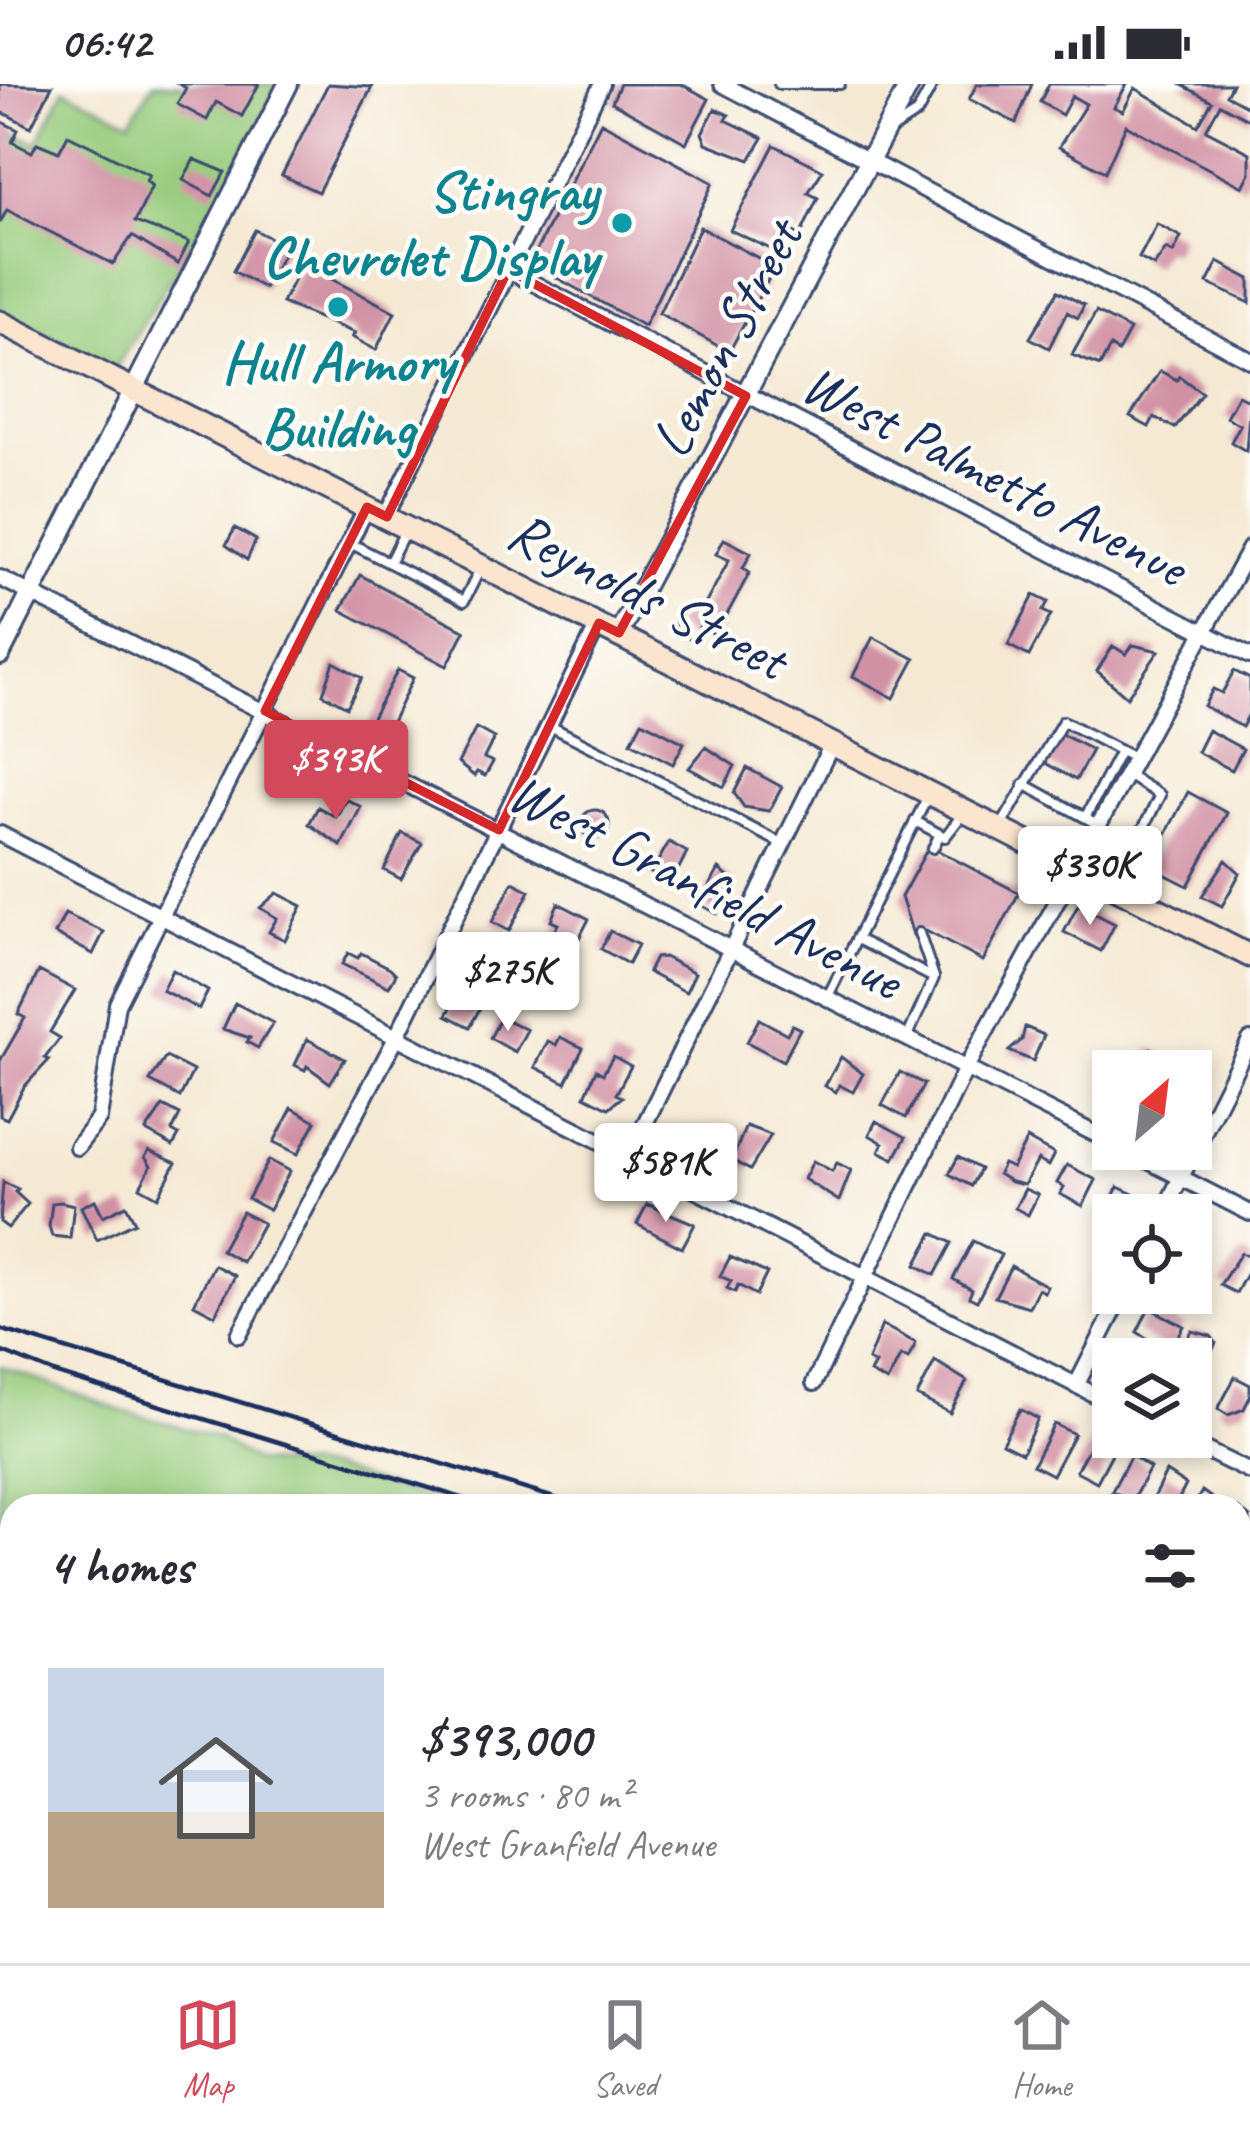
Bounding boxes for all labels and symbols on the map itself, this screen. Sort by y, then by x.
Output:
place label: Stingray Chevrolet Display [263,155,604,293]
street label: Lemon Street [634,203,820,469]
marker: Stingray Chevrolet Display [609,210,635,236]
marker: Hull Armory Building [325,294,351,320]
place label: Hull Armory Building [222,326,460,464]
street label: West Palmetto Avenue [791,347,1202,604]
street label: Reynolds Street [497,494,803,698]
pin: $393K [252,720,420,822]
street label: West Granfield Avenue [497,756,917,1017]
pin: $330K [1006,826,1174,928]
pin: $275K [424,932,592,1034]
north arrow [1092,1050,1212,1170]
pin: $581K [582,1123,750,1225]

